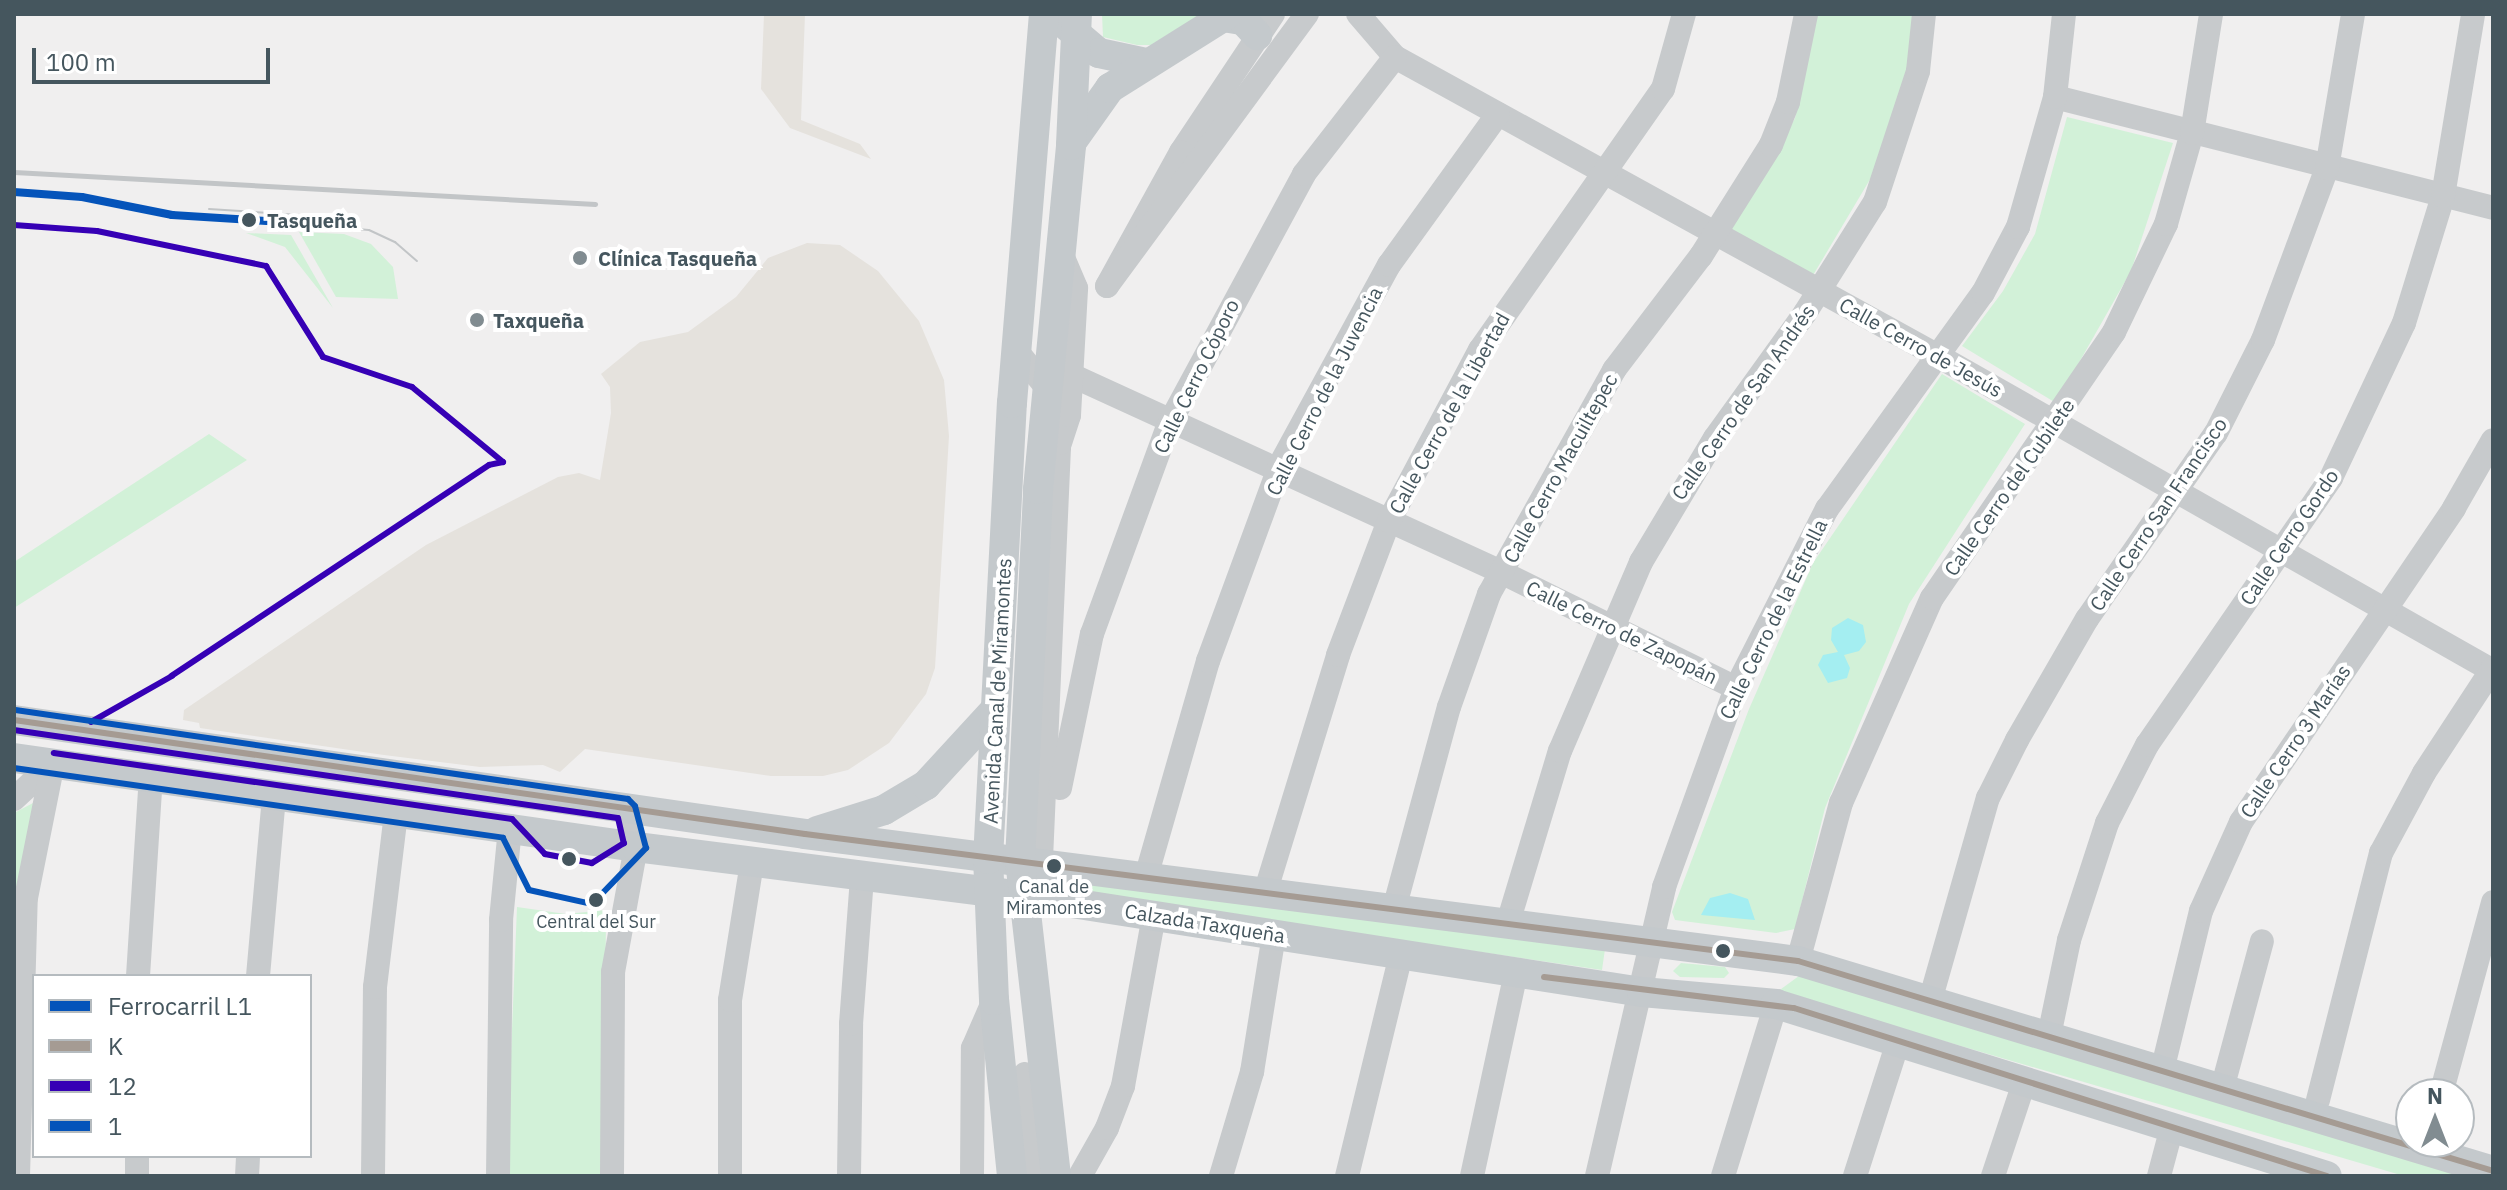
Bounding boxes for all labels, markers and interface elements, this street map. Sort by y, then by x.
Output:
scale bar [36,32,274,82]
text: 100 m [46,46,116,78]
place label: Tasqueña [267,208,357,232]
marker: Tasqueña [238,209,260,231]
place label: Clínica Tasqueña [598,246,757,270]
marker: Clínica Tasqueña [569,247,591,269]
street label: Calle Cerro de la Juvencia [1261,283,1387,499]
street label: Calle Cerro de Jesús [1835,292,2007,402]
street label: Calle Cerro Cóporo [1148,295,1244,457]
street label: Calle Cerro de San Andrés [1666,300,1820,504]
place label: Taxqueña [493,308,584,332]
street label: Calle Cerro de la Libertad [1384,308,1514,518]
marker: Taxqueña [468,311,486,329]
street label: Calle Cerro Macuiltepec [1498,369,1622,567]
street label: Calle Cerro del Cubilete [1939,394,2079,580]
street label: Calle Cerro San Francisco [2084,413,2232,615]
street label: Calle Cerro Gordo [2235,465,2343,609]
street label: Calle Cerro de la Estrella [1714,515,1832,723]
street label: Avenida Canal de Miramontes [978,558,1016,824]
street label: Calle Cerro de Zapopán [1523,575,1721,689]
street label: Calle Cerro 3 Marías [2235,660,2355,822]
unlabelled marker [561,851,577,867]
marker: Canal de Miramontes [1046,858,1062,874]
place label: Canal de Miramontes [1006,877,1102,920]
marker: Central del Sur [588,892,604,908]
street label: Calzada Taxqueña [1123,898,1287,948]
place label: Central del Sur [536,911,656,933]
unlabelled marker [1715,943,1731,959]
legend [32,974,312,1158]
text: Ferrocarril L1 [108,990,252,1022]
text: K [108,1030,123,1062]
text: 12 [108,1070,137,1102]
north arrow [2395,1078,2475,1158]
text: N [2427,1081,2443,1110]
text: 1 [108,1110,122,1142]

